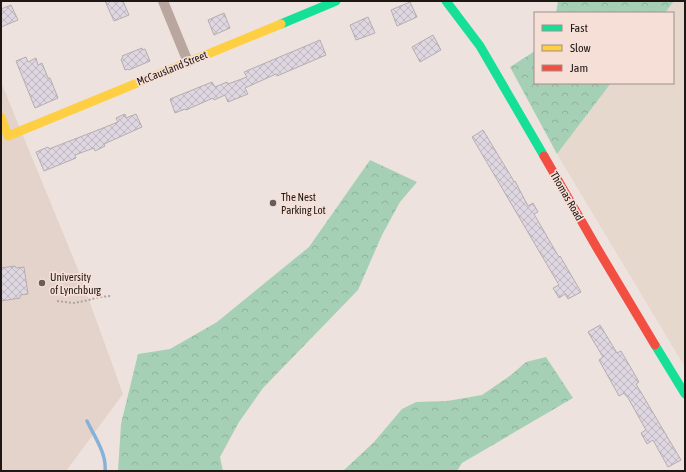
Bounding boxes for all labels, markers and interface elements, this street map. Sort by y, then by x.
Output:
legend [534,12,674,84]
text: Fast [570,21,588,35]
text: Slow [570,41,591,55]
street label: McCausland Street [135,48,209,88]
text: Jam [570,61,588,75]
street label: Thomas Road [548,169,586,223]
place label: The Nest Parking Lot [281,191,326,216]
marker: The Nest Parking Lot [268,198,278,208]
place label: University of Lynchburg [50,271,101,296]
marker: University of Lynchburg [37,278,47,288]

